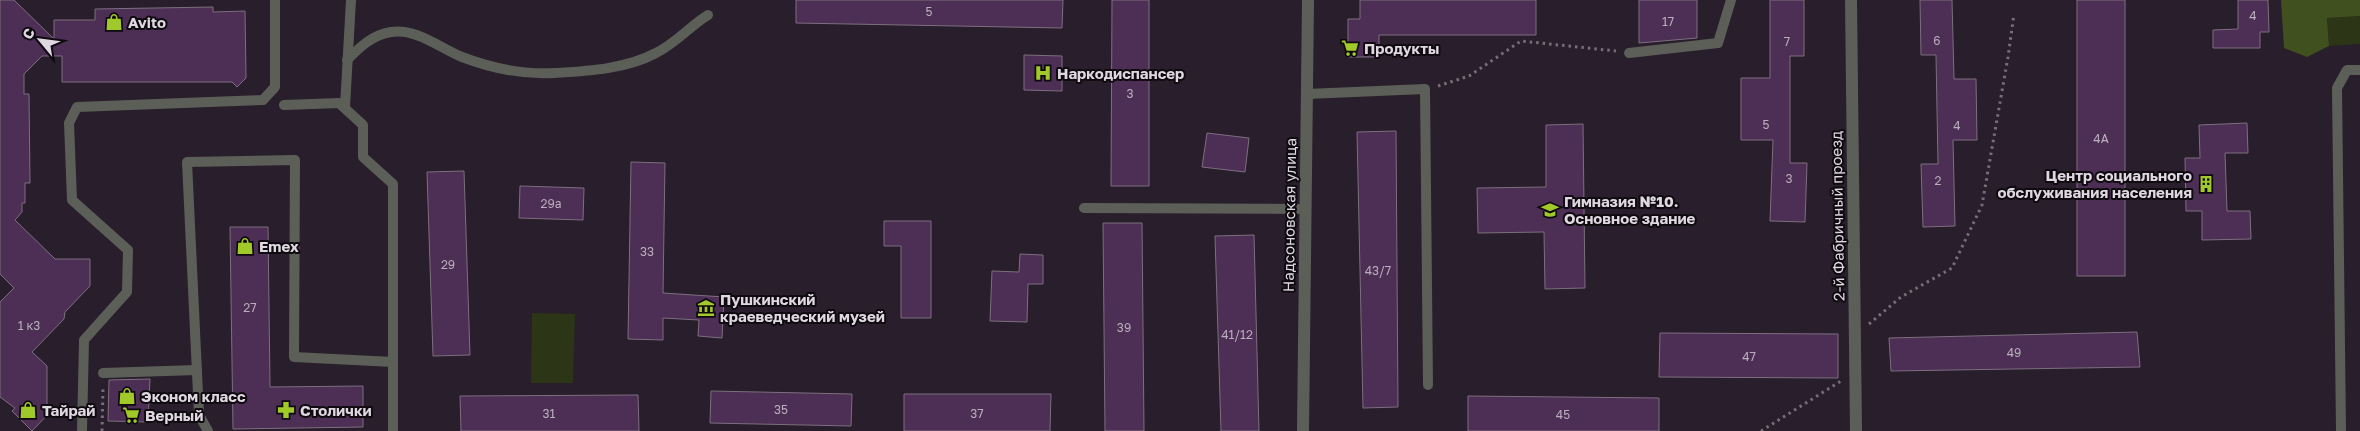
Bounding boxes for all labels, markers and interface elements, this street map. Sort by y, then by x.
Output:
house number: 5 [926,4,933,19]
house number: 4 [2249,8,2257,23]
shop icon: Avito [104,12,124,32]
place label: Avito [128,13,166,31]
house number: 17 [1662,14,1674,29]
north arrow [15,15,65,65]
text: С [18,25,38,42]
house number: 6 [1933,33,1941,48]
house number: 7 [1784,34,1790,49]
supermarket icon: Продукты [1340,38,1360,58]
place label: Продукты [1364,39,1439,57]
hospital icon: Наркодиспансер [1033,63,1053,83]
place label: Наркодиспансер [1057,64,1184,82]
house number: 3 [1126,86,1134,101]
house number: 5 [1763,117,1770,132]
house number: 4 [1953,118,1961,133]
street label: 2-й Фабричный проезд [1827,131,1847,301]
house number: 4А [2093,131,2109,146]
street label: Надсоновская улица [1279,138,1299,292]
place label: Центр социального обслуживания населения [1997,166,2192,201]
house number: 3 [1785,171,1793,186]
house number: 2 [1935,173,1942,188]
building icon: Центр социального обслуживания населения [2196,174,2216,194]
place label: Гимназия №10. Основное здание [1564,192,1696,227]
house number: 29а [540,196,562,211]
school or university icon: Гимназия №10. Основное здание [1540,200,1560,220]
shop icon: Emex [235,236,255,256]
place label: Emex [259,237,299,255]
house number: 33 [640,244,654,259]
house number: 29 [441,257,455,272]
house number: 43/7 [1365,263,1391,278]
place label: Пушкинский краеведческий музей [720,290,885,325]
museum icon: Пушкинский краеведческий музей [696,298,716,318]
house number: 27 [243,300,257,315]
house number: 1 к3 [18,318,40,333]
house number: 39 [1117,320,1131,335]
house number: 41/12 [1221,327,1253,342]
house number: 49 [2007,345,2021,360]
house number: 47 [1742,349,1756,364]
shop icon: Эконом класс [117,386,137,406]
place label: Эконом класс [141,387,246,405]
shop icon: Тайрай [18,400,38,420]
pharmacy icon: Столички [276,400,296,420]
place label: Тайрай [42,401,95,419]
place label: Столички [300,401,372,419]
house number: 35 [774,402,788,417]
supermarket icon: Верный [121,405,141,425]
place label: Верный [145,406,203,424]
house number: 31 [543,406,556,421]
house number: 37 [970,406,984,421]
house number: 45 [1556,407,1570,422]

